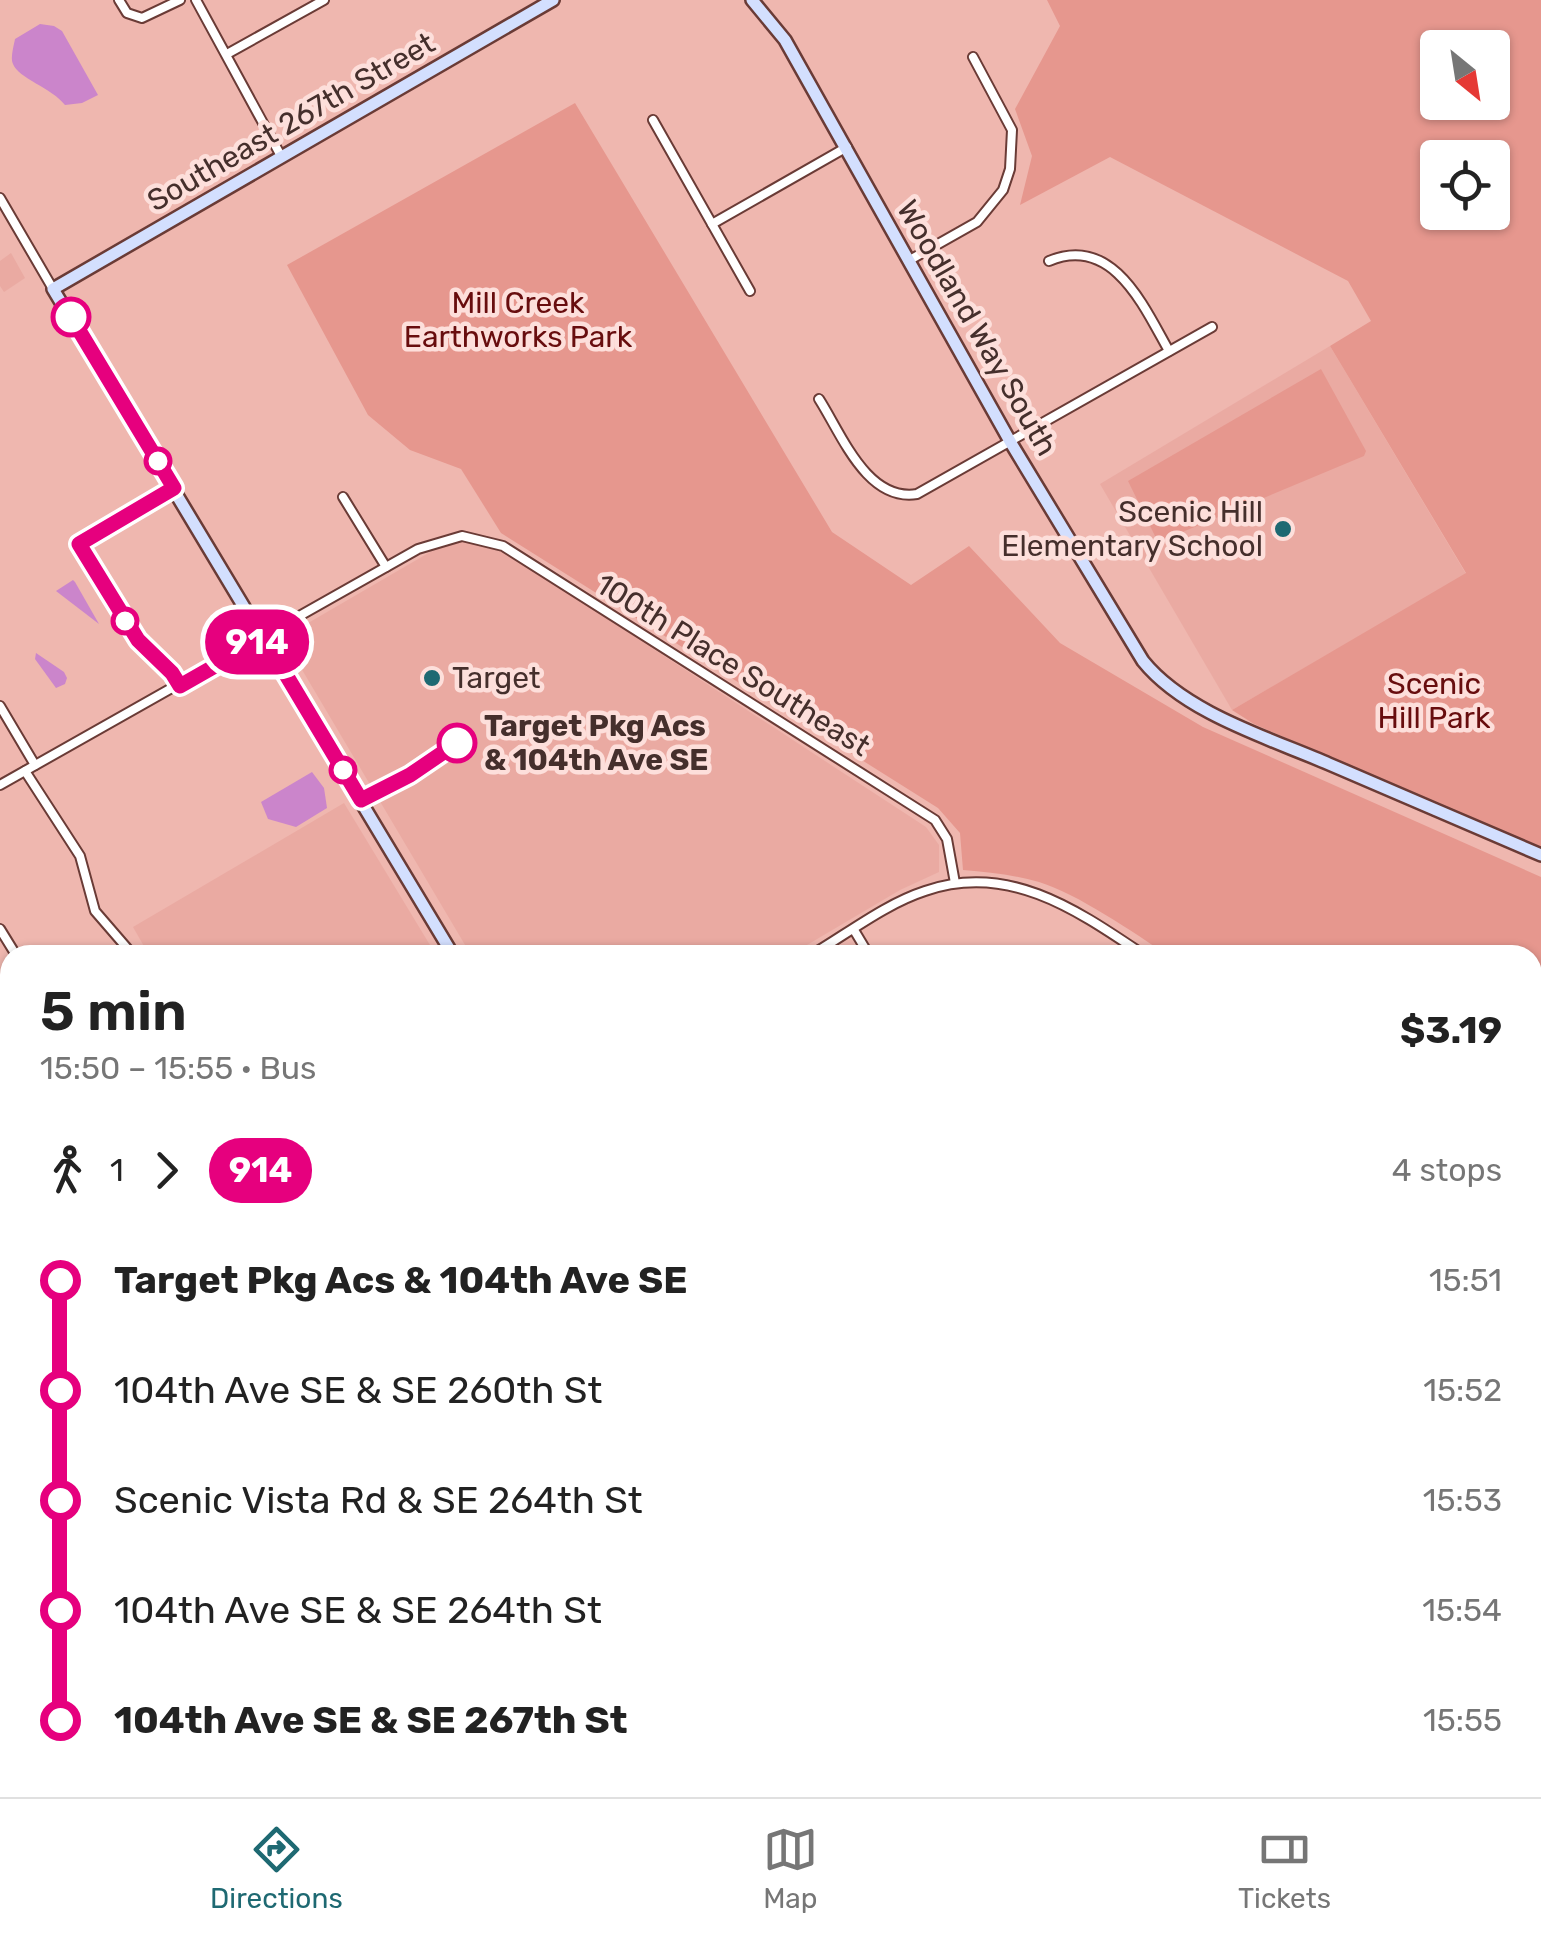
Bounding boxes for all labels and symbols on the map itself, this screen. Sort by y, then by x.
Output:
street label: Southeast 267th Street [141,25,441,219]
north arrow [1420,30,1510,120]
street label: Woodland Way South [889,194,1065,462]
park label: Mill Creek Earthworks Park [404,285,633,355]
unlabelled marker [52,298,90,336]
unlabelled marker [145,448,171,474]
place label: Scenic Hill Elementary School [1001,494,1263,564]
marker: Scenic Hill Elementary School [1272,518,1294,540]
street label: 100th Place Southeast [589,566,877,764]
unlabelled marker [112,608,138,634]
line badge: 914 [200,610,314,674]
place label: Target [452,660,541,696]
park label: Scenic Hill Park [1377,666,1491,736]
marker: Target [421,667,443,689]
place label: Target Pkg Acs & 104th Ave SE [484,708,708,778]
marker: Target Pkg Acs & 104th Ave SE [438,724,476,762]
unlabelled marker [330,757,356,783]

